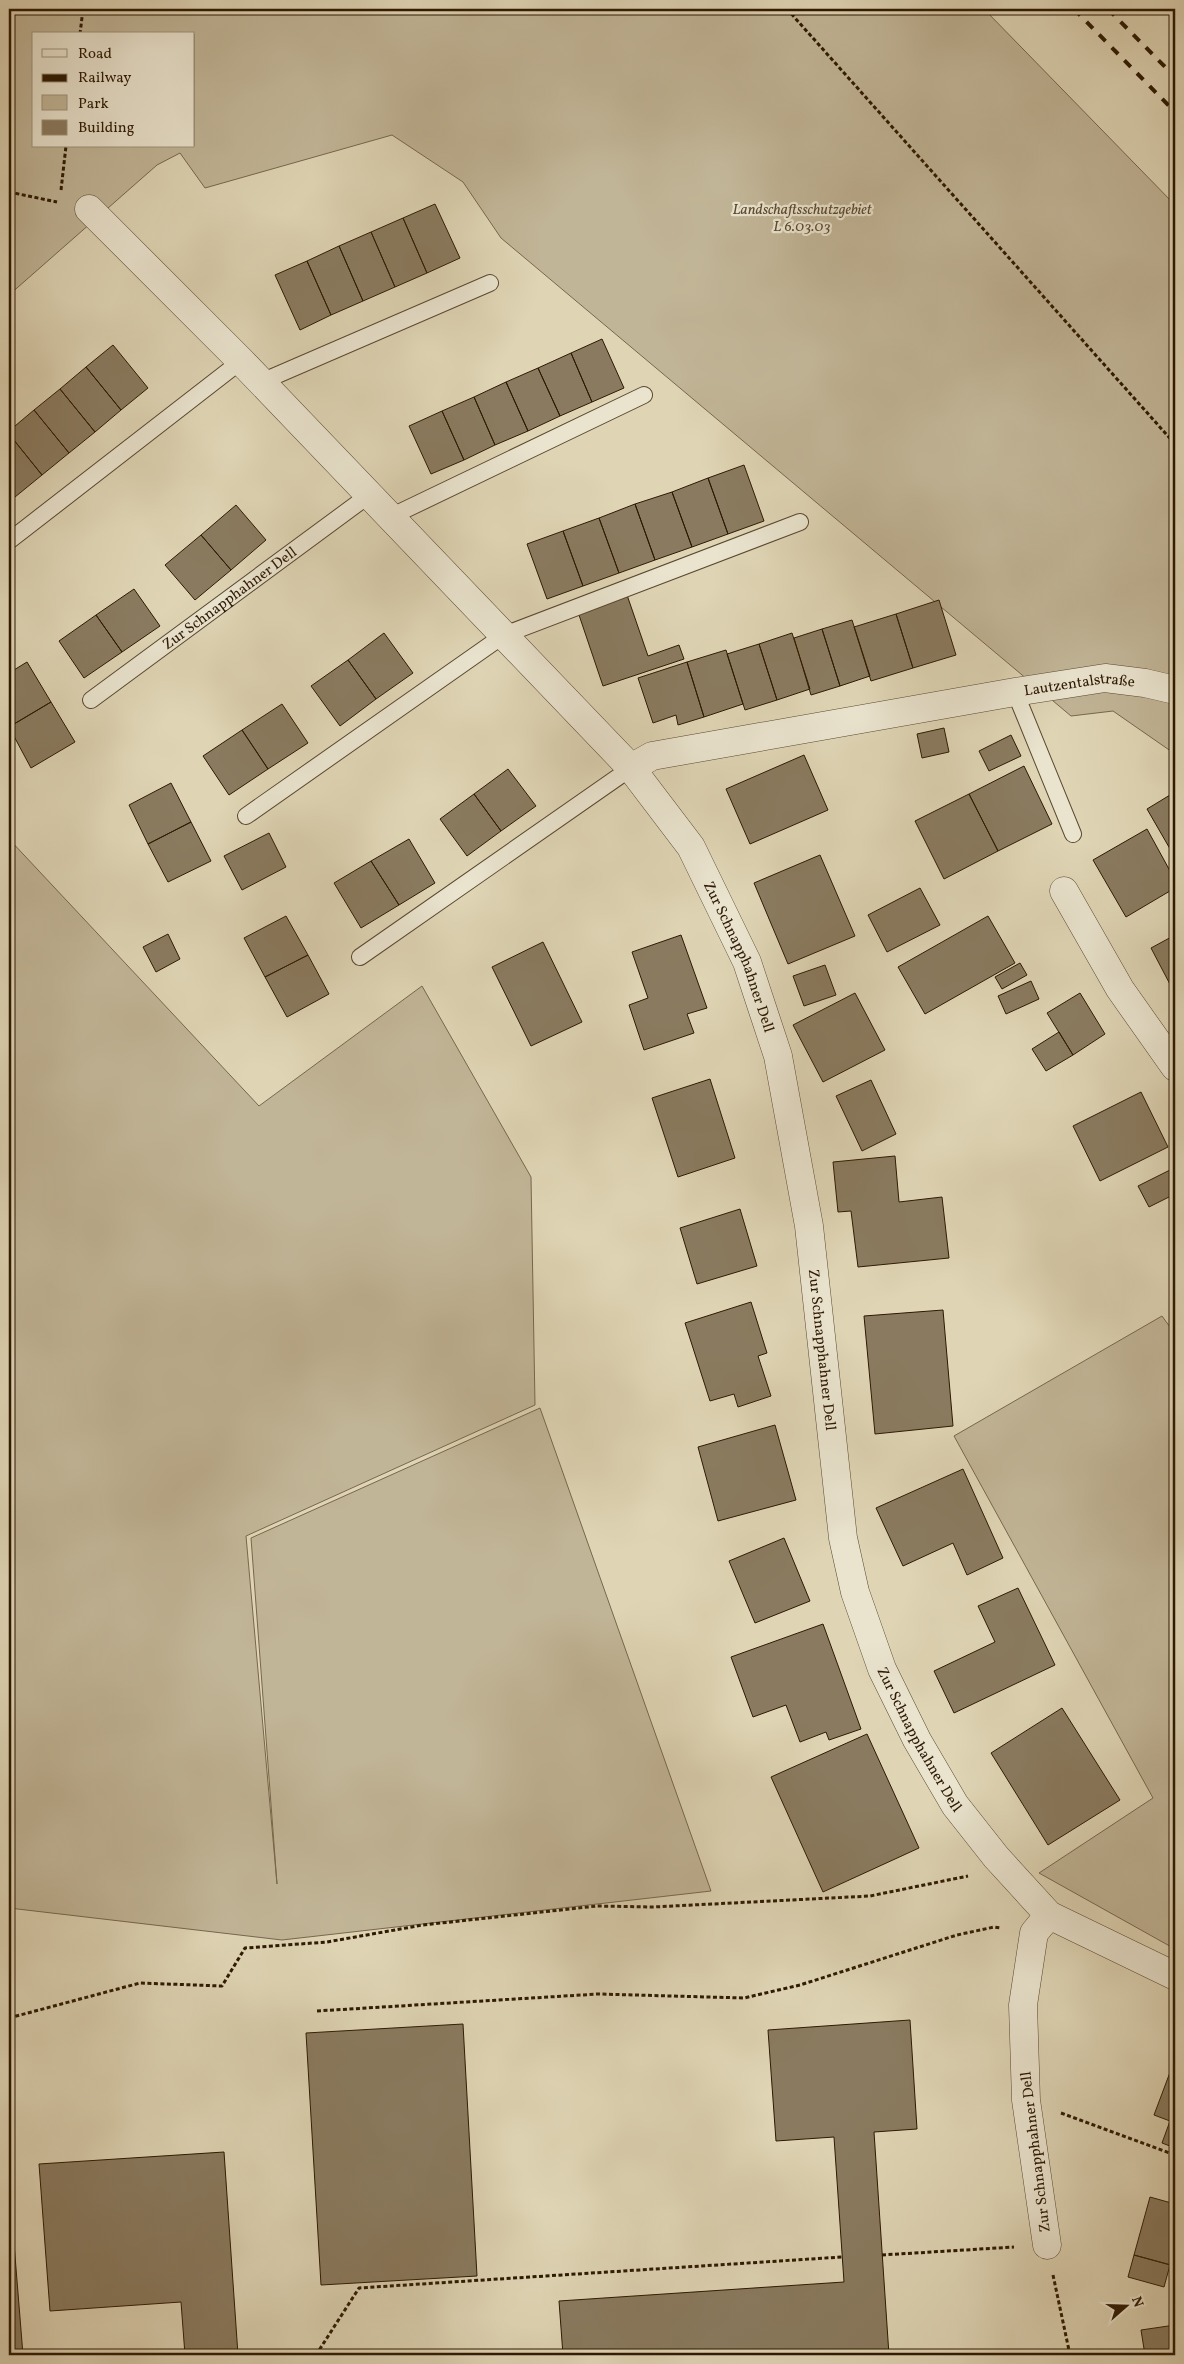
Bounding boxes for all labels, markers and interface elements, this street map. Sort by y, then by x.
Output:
legend [32,32,195,148]
text: Road [78,44,112,65]
text: Railway [78,68,131,89]
text: Park [78,94,109,115]
text: Building [78,118,135,139]
park label: Landschaftsschutzgebiet L 6.03.03 [732,200,873,238]
street label: Zur Schnapphahner Dell [159,543,302,656]
street label: Lautzentalstraße [1023,669,1136,702]
street label: Zur Schnapphahner Dell [697,878,779,1035]
street label: Zur Schnapphahner Dell [802,1268,840,1432]
street label: Zur Schnapphahner Dell [871,1664,966,1817]
street label: Zur Schnapphahner Dell [1016,2070,1057,2233]
north arrow [1102,2282,1152,2332]
text: N [1126,2294,1147,2310]

